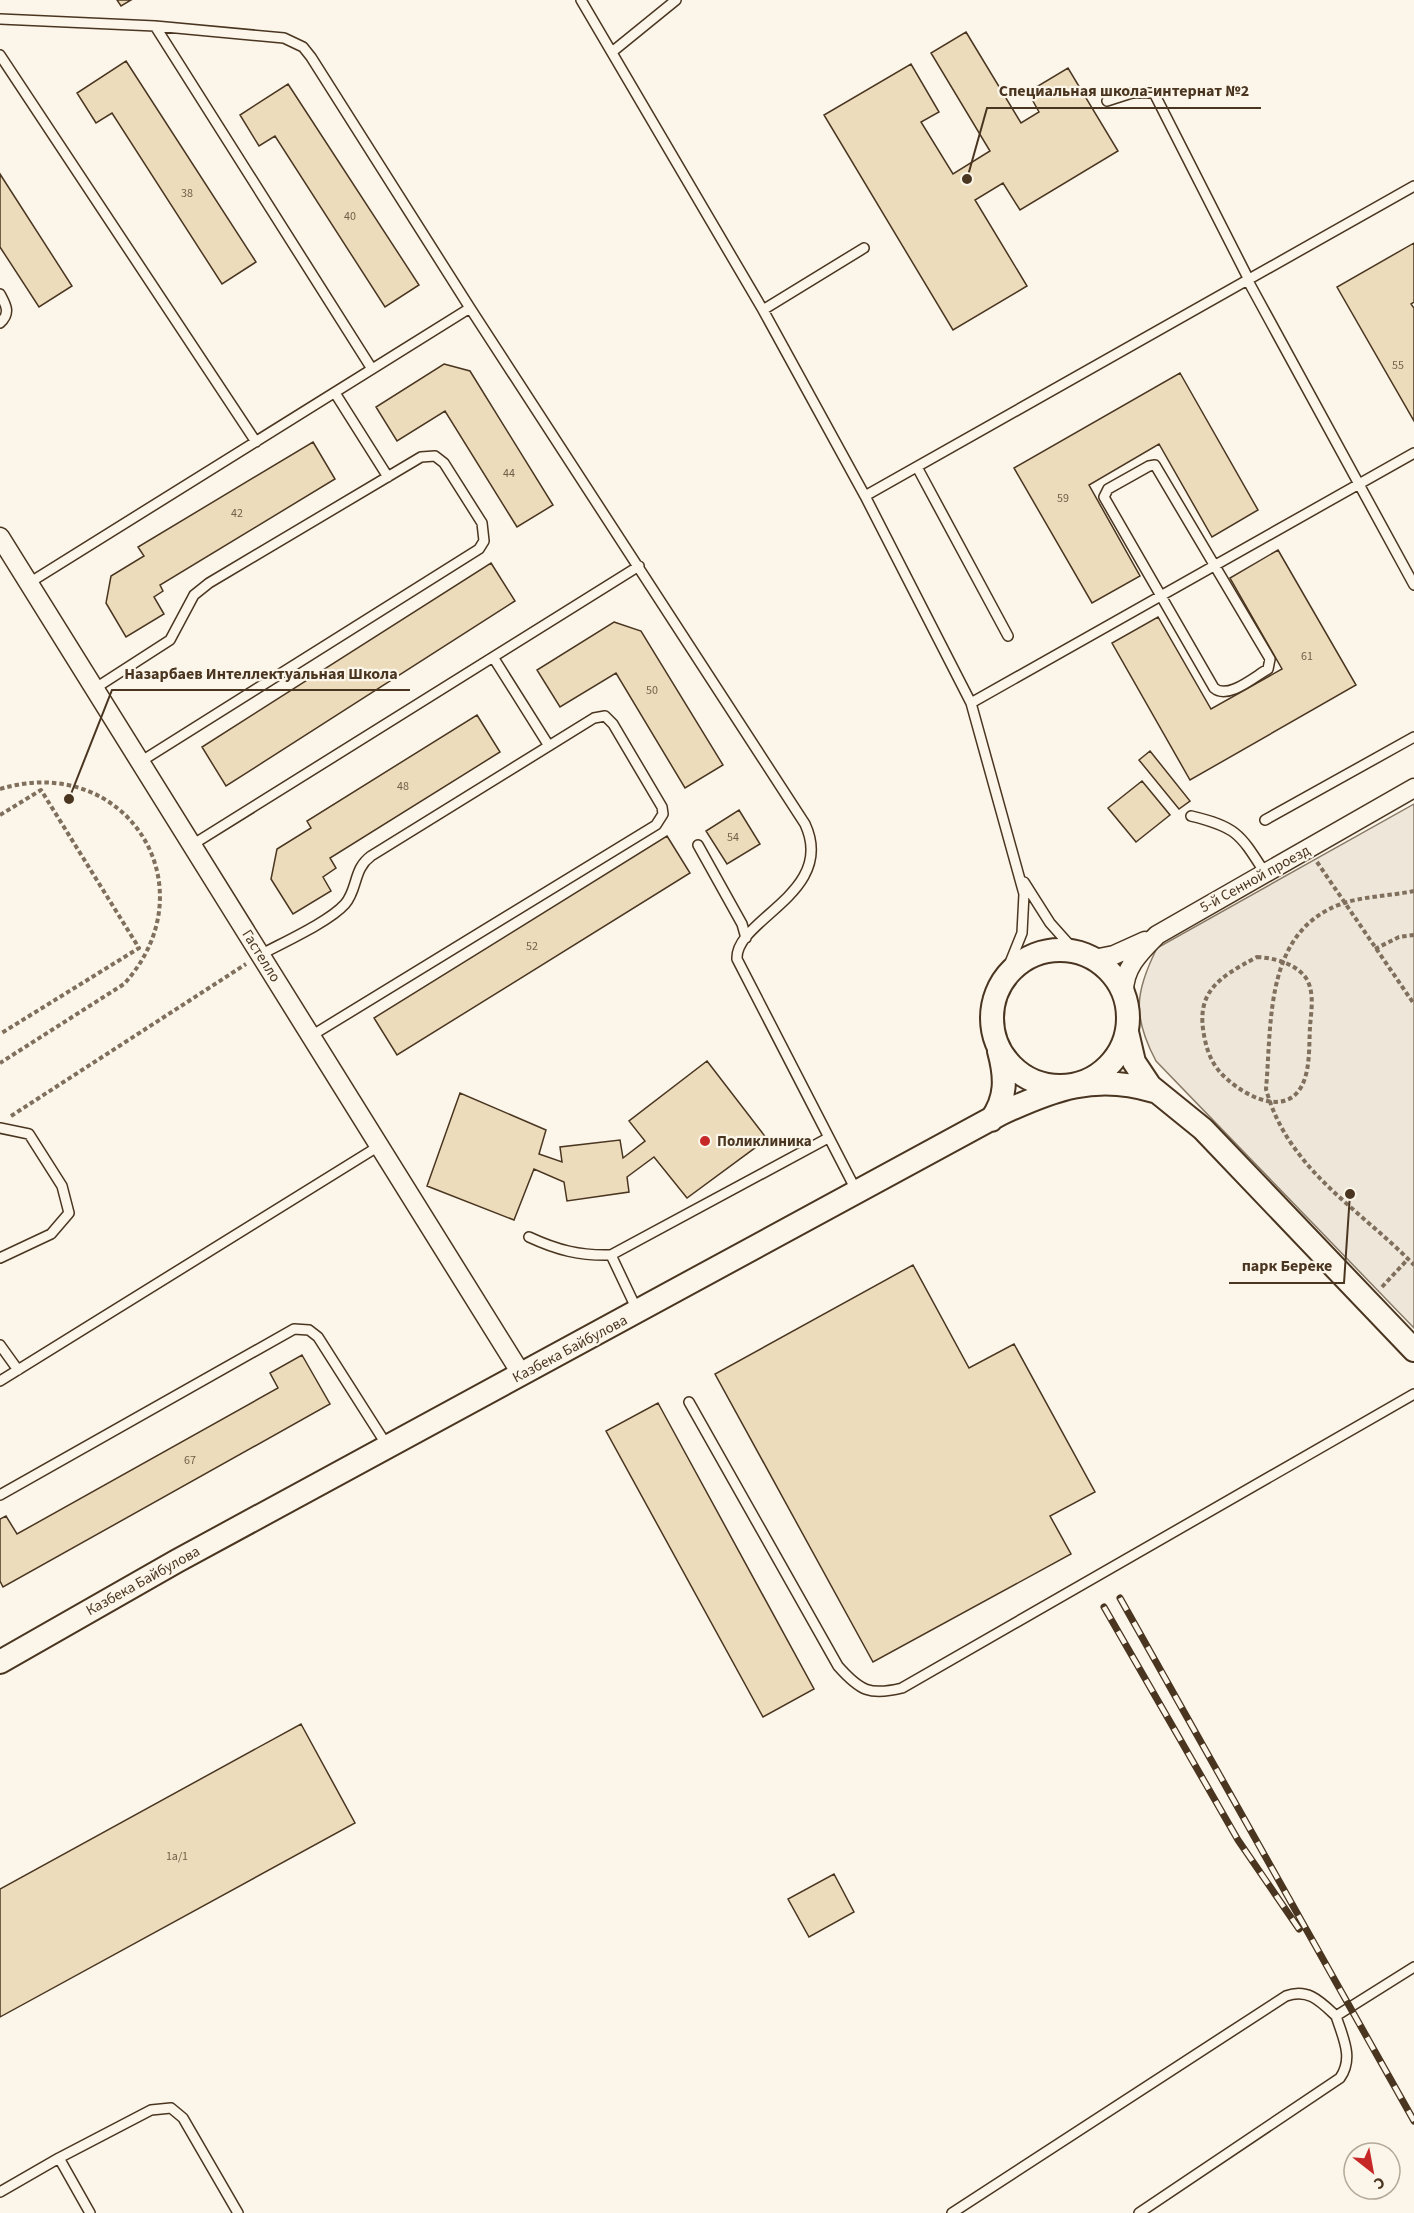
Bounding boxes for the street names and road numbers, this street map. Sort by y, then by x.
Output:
street label: 5-й Сенной проезд [1196,840,1314,918]
street label: Гастелло [237,926,285,986]
street label: Казбека Байбулова [509,1310,631,1388]
street label: Казбека Байбулова [82,1541,204,1621]

